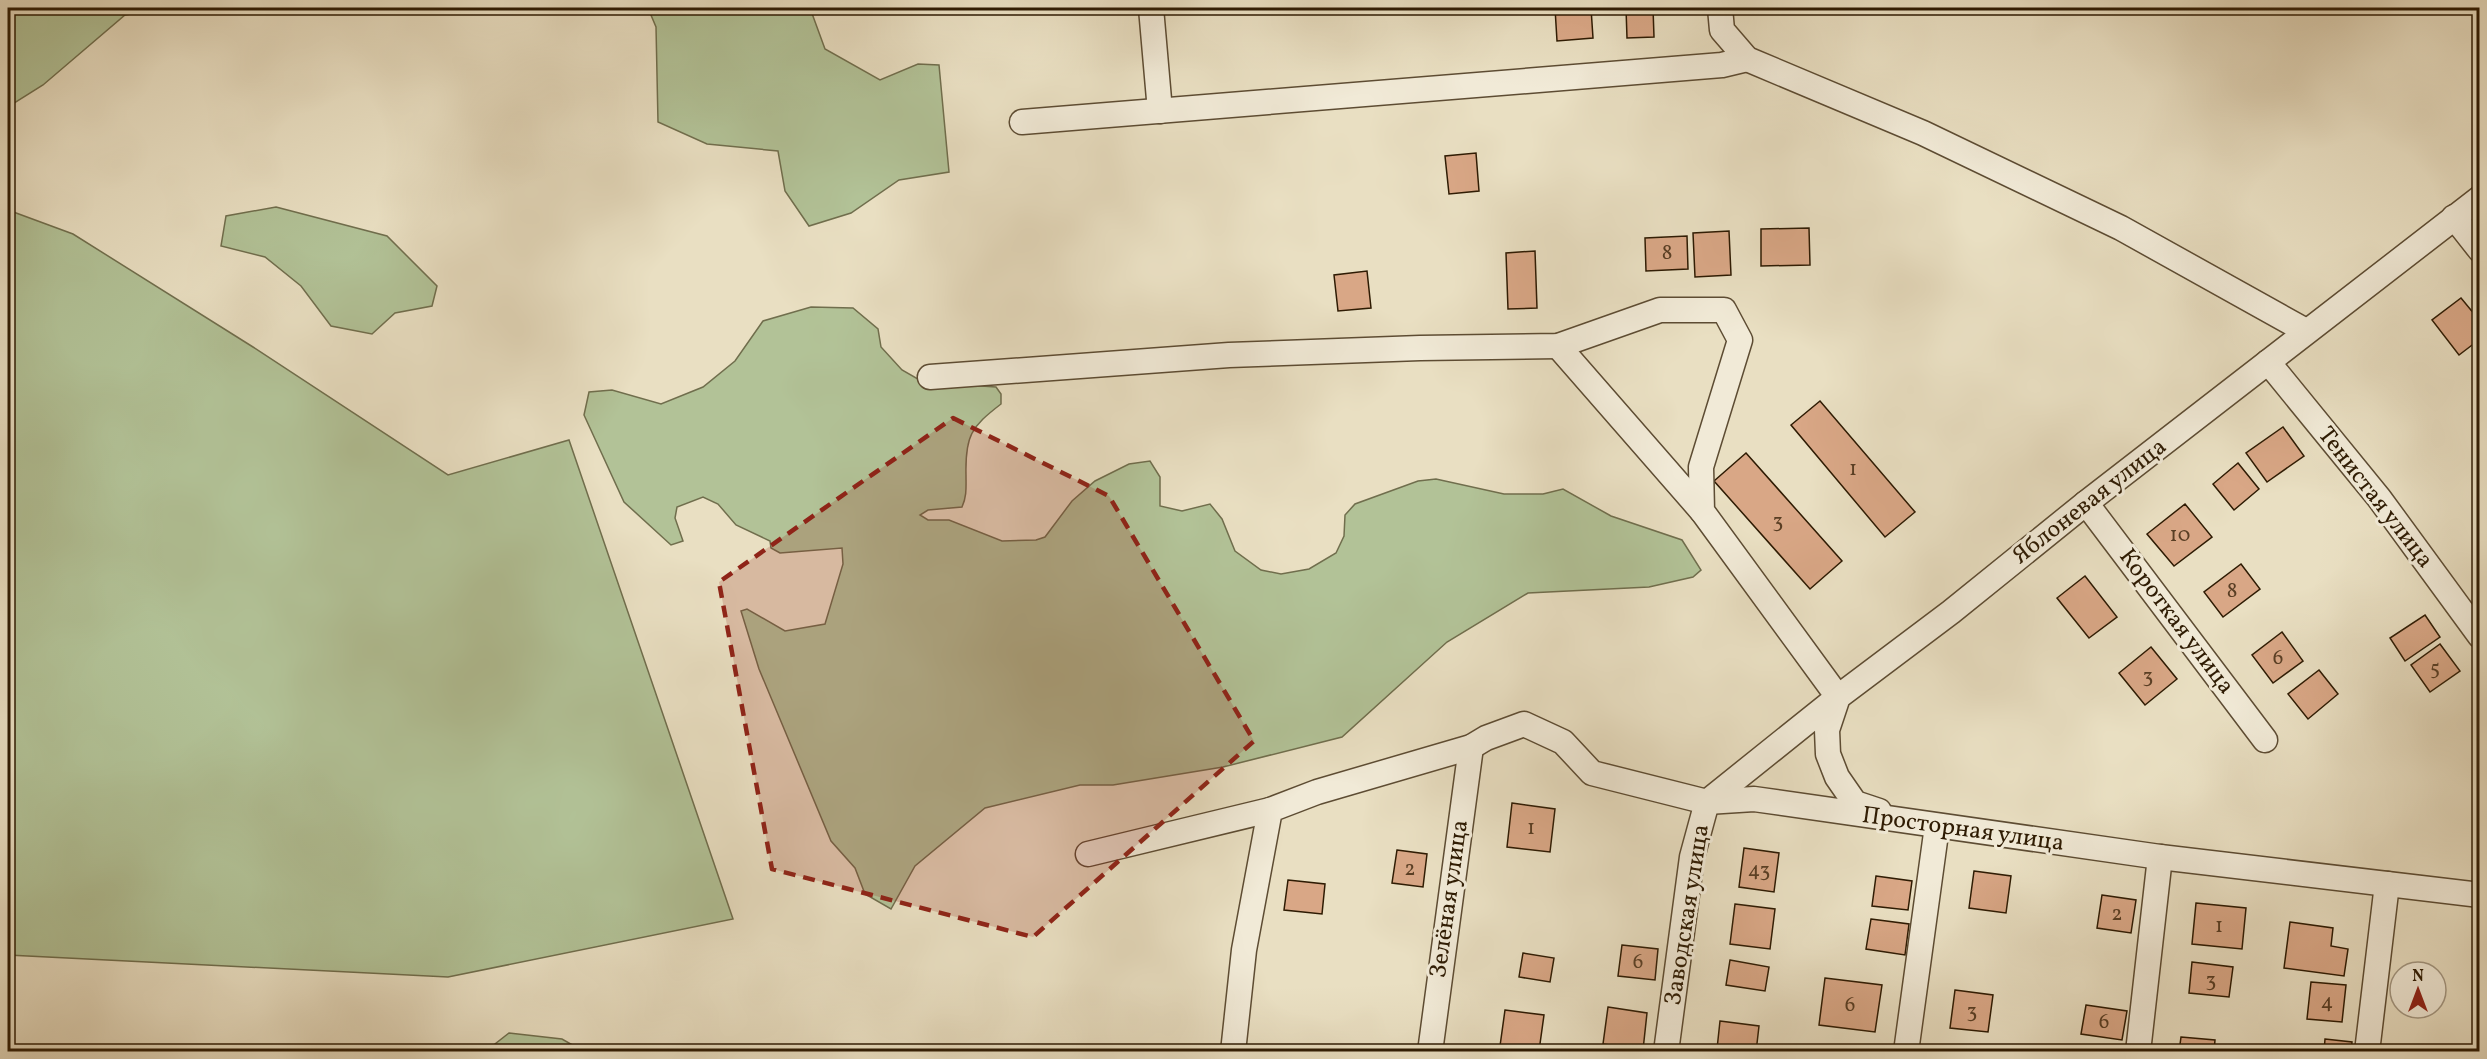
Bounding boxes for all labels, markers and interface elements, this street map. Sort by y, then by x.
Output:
house number: 8 [1662,239,1672,268]
street label: Тенистая улица [2309,420,2441,576]
street label: Яблоневая улица [2006,431,2174,573]
house number: 1 [1849,455,1857,484]
house number: 3 [1773,507,1783,536]
house number: 10 [2170,521,2190,550]
street label: Короткая улица [2110,542,2242,702]
house number: 8 [2227,577,2237,606]
house number: 6 [2273,644,2283,673]
house number: 5 [2430,654,2440,683]
house number: 3 [2143,662,2153,691]
street label: Просторная улица [1860,799,2066,861]
house number: 1 [1527,814,1535,843]
street label: Зелёная улица [1422,818,1478,980]
street label: Заводская улица [1657,822,1719,1008]
house number: 2 [1404,855,1416,884]
house number: 43 [1748,856,1770,885]
house number: 2 [2111,900,2123,929]
house number: 1 [2215,912,2223,941]
house number: 6 [1633,948,1643,977]
north arrow [2388,960,2448,1020]
house number: 3 [2206,966,2216,995]
text: N [2412,966,2424,988]
house number: 4 [2321,988,2333,1017]
house number: 6 [1845,991,1855,1020]
house number: 3 [1967,997,1977,1026]
house number: 6 [2099,1008,2109,1037]

